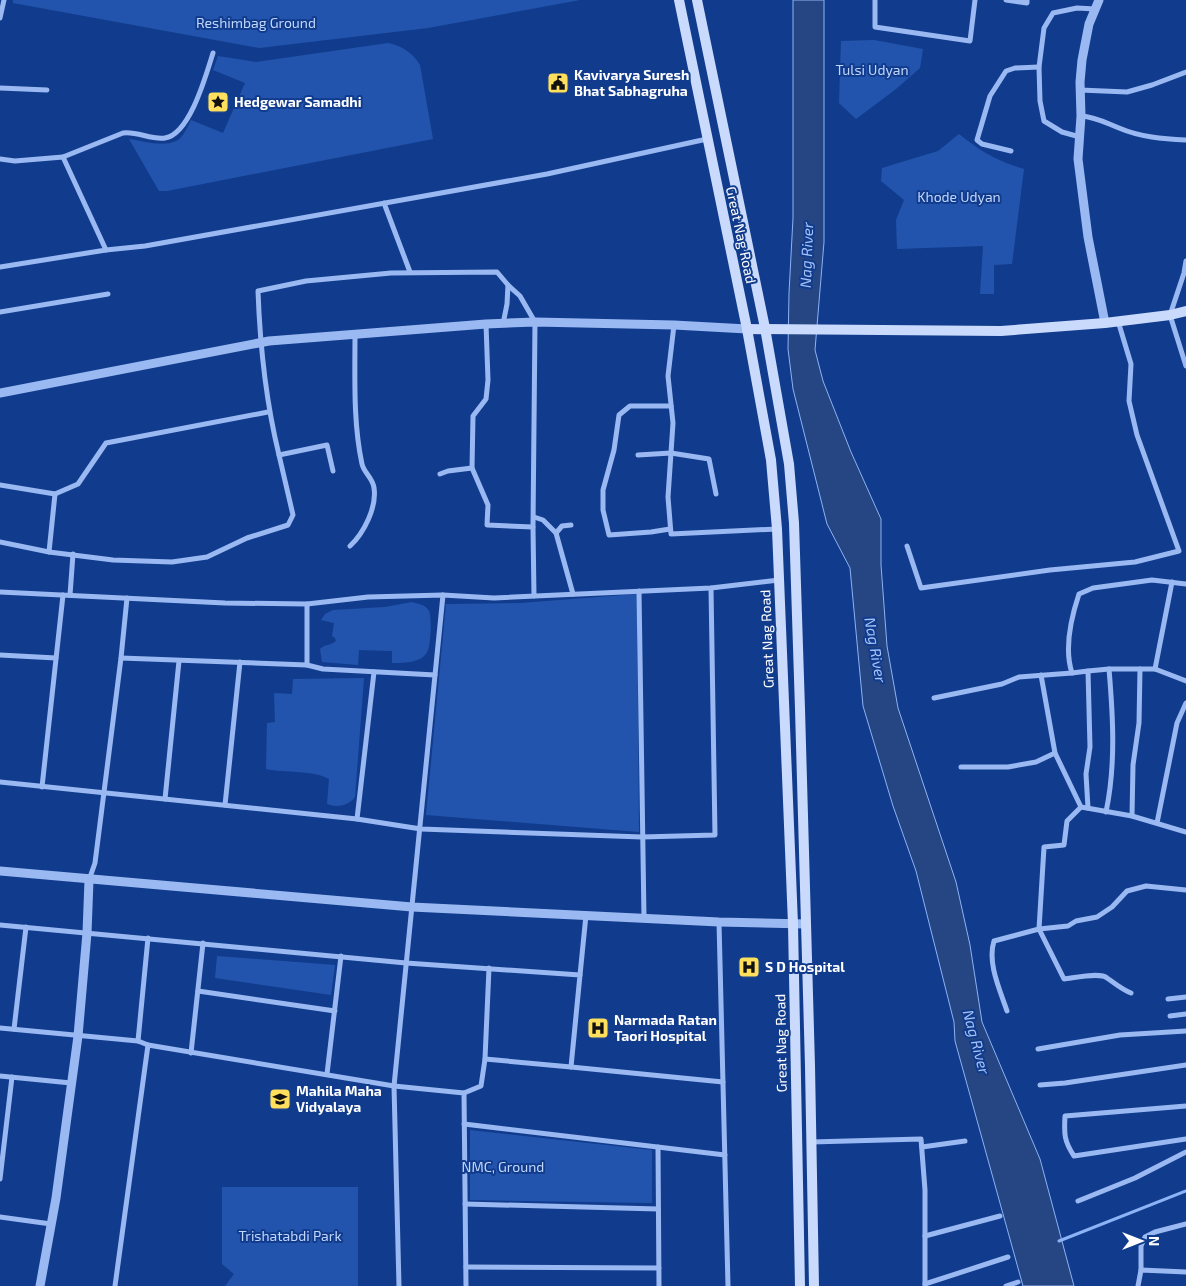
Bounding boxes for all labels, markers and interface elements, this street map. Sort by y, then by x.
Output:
park label: Reshimbag Ground [196,14,316,31]
park label: Tulsi Udyan [835,61,909,78]
place label: Kavivarya Suresh Bhat Sabhagruha [574,66,689,99]
public building icon: Kavivarya Suresh Bhat Sabhagruha [546,71,570,95]
place icon: Hedgewar Samadhi [206,90,230,114]
place label: Hedgewar Samadhi [234,93,362,110]
street label: Great Nag Road [723,185,760,285]
park label: Khode Udyan [917,188,1001,205]
water label: Nag River [796,221,816,288]
street label: Great Nag Road [756,589,777,689]
water label: Nag River [861,616,891,685]
hospital icon: S D Hospital [737,955,761,979]
place label: S D Hospital [765,958,845,975]
street label: Great Nag Road [771,994,790,1092]
water label: Nag River [960,1008,994,1077]
place label: Narmada Ratan Taori Hospital [614,1011,717,1044]
hospital icon: Narmada Ratan Taori Hospital [586,1016,610,1040]
place label: Mahila Maha Vidyalaya [296,1082,382,1115]
school or university icon: Mahila Maha Vidyalaya [268,1087,292,1111]
park label: NMC, Ground [462,1158,544,1175]
north arrow [1116,1216,1166,1266]
park label: Trishatabdi Park [238,1227,342,1244]
text: N [1146,1236,1163,1246]

